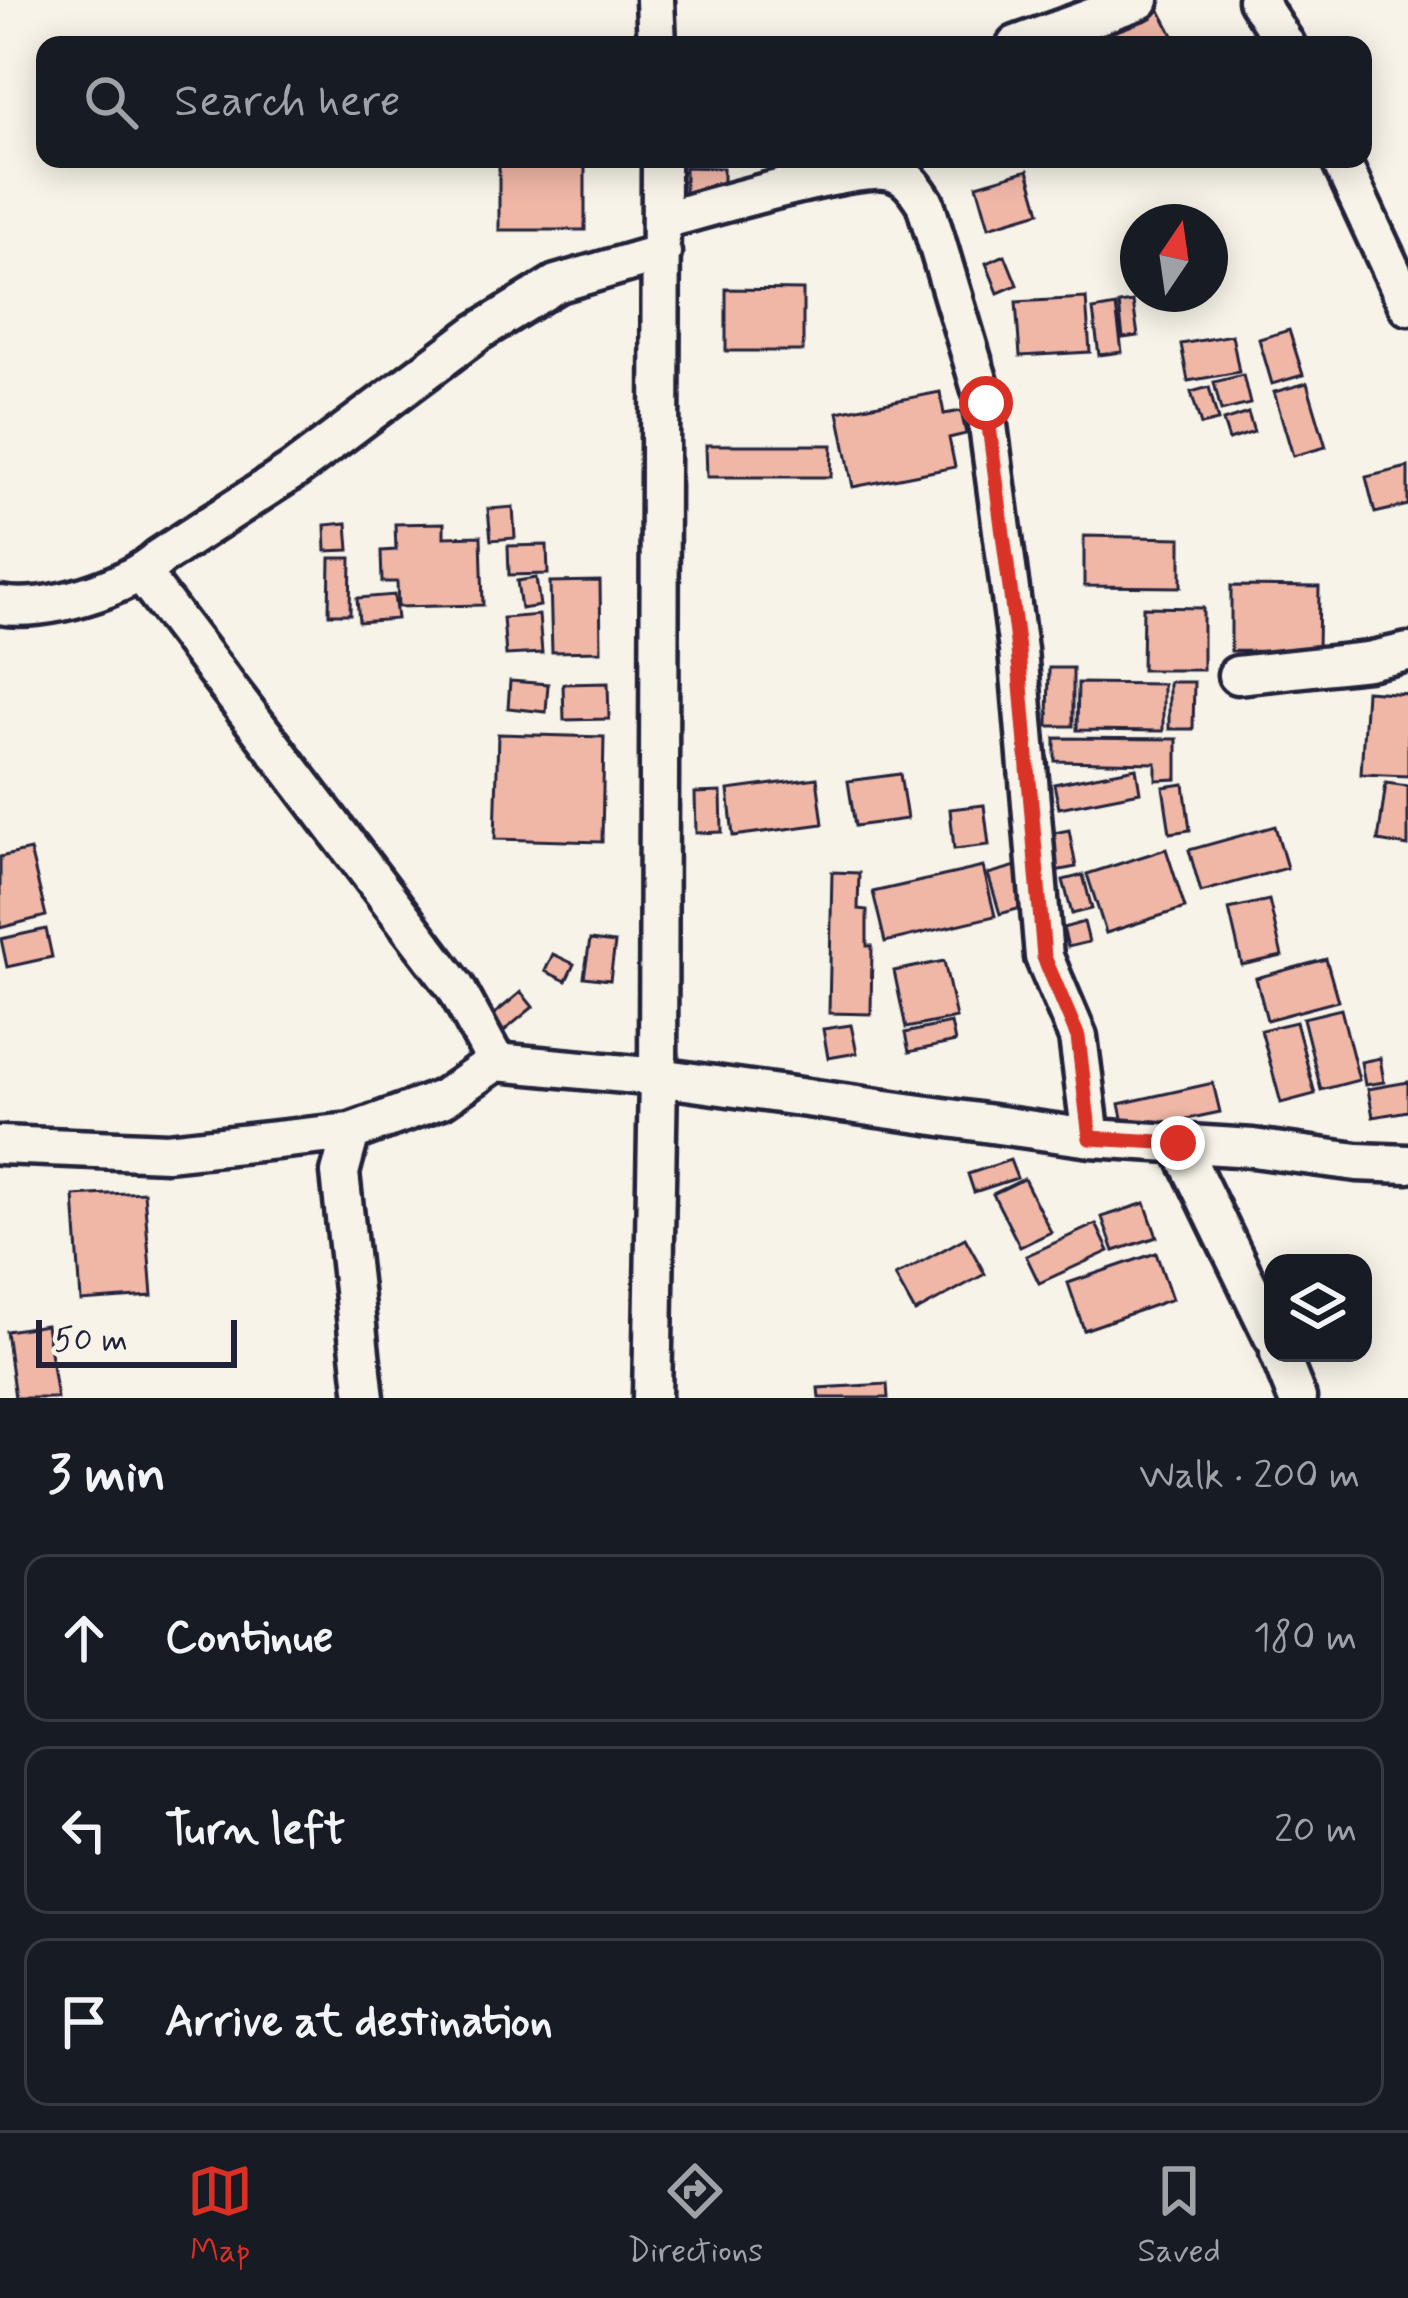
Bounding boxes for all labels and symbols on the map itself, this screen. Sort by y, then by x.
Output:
north arrow [1120,204,1228,312]
route start [959,376,1013,430]
route end [1151,1116,1205,1170]
scale bar [36,1314,237,1367]

